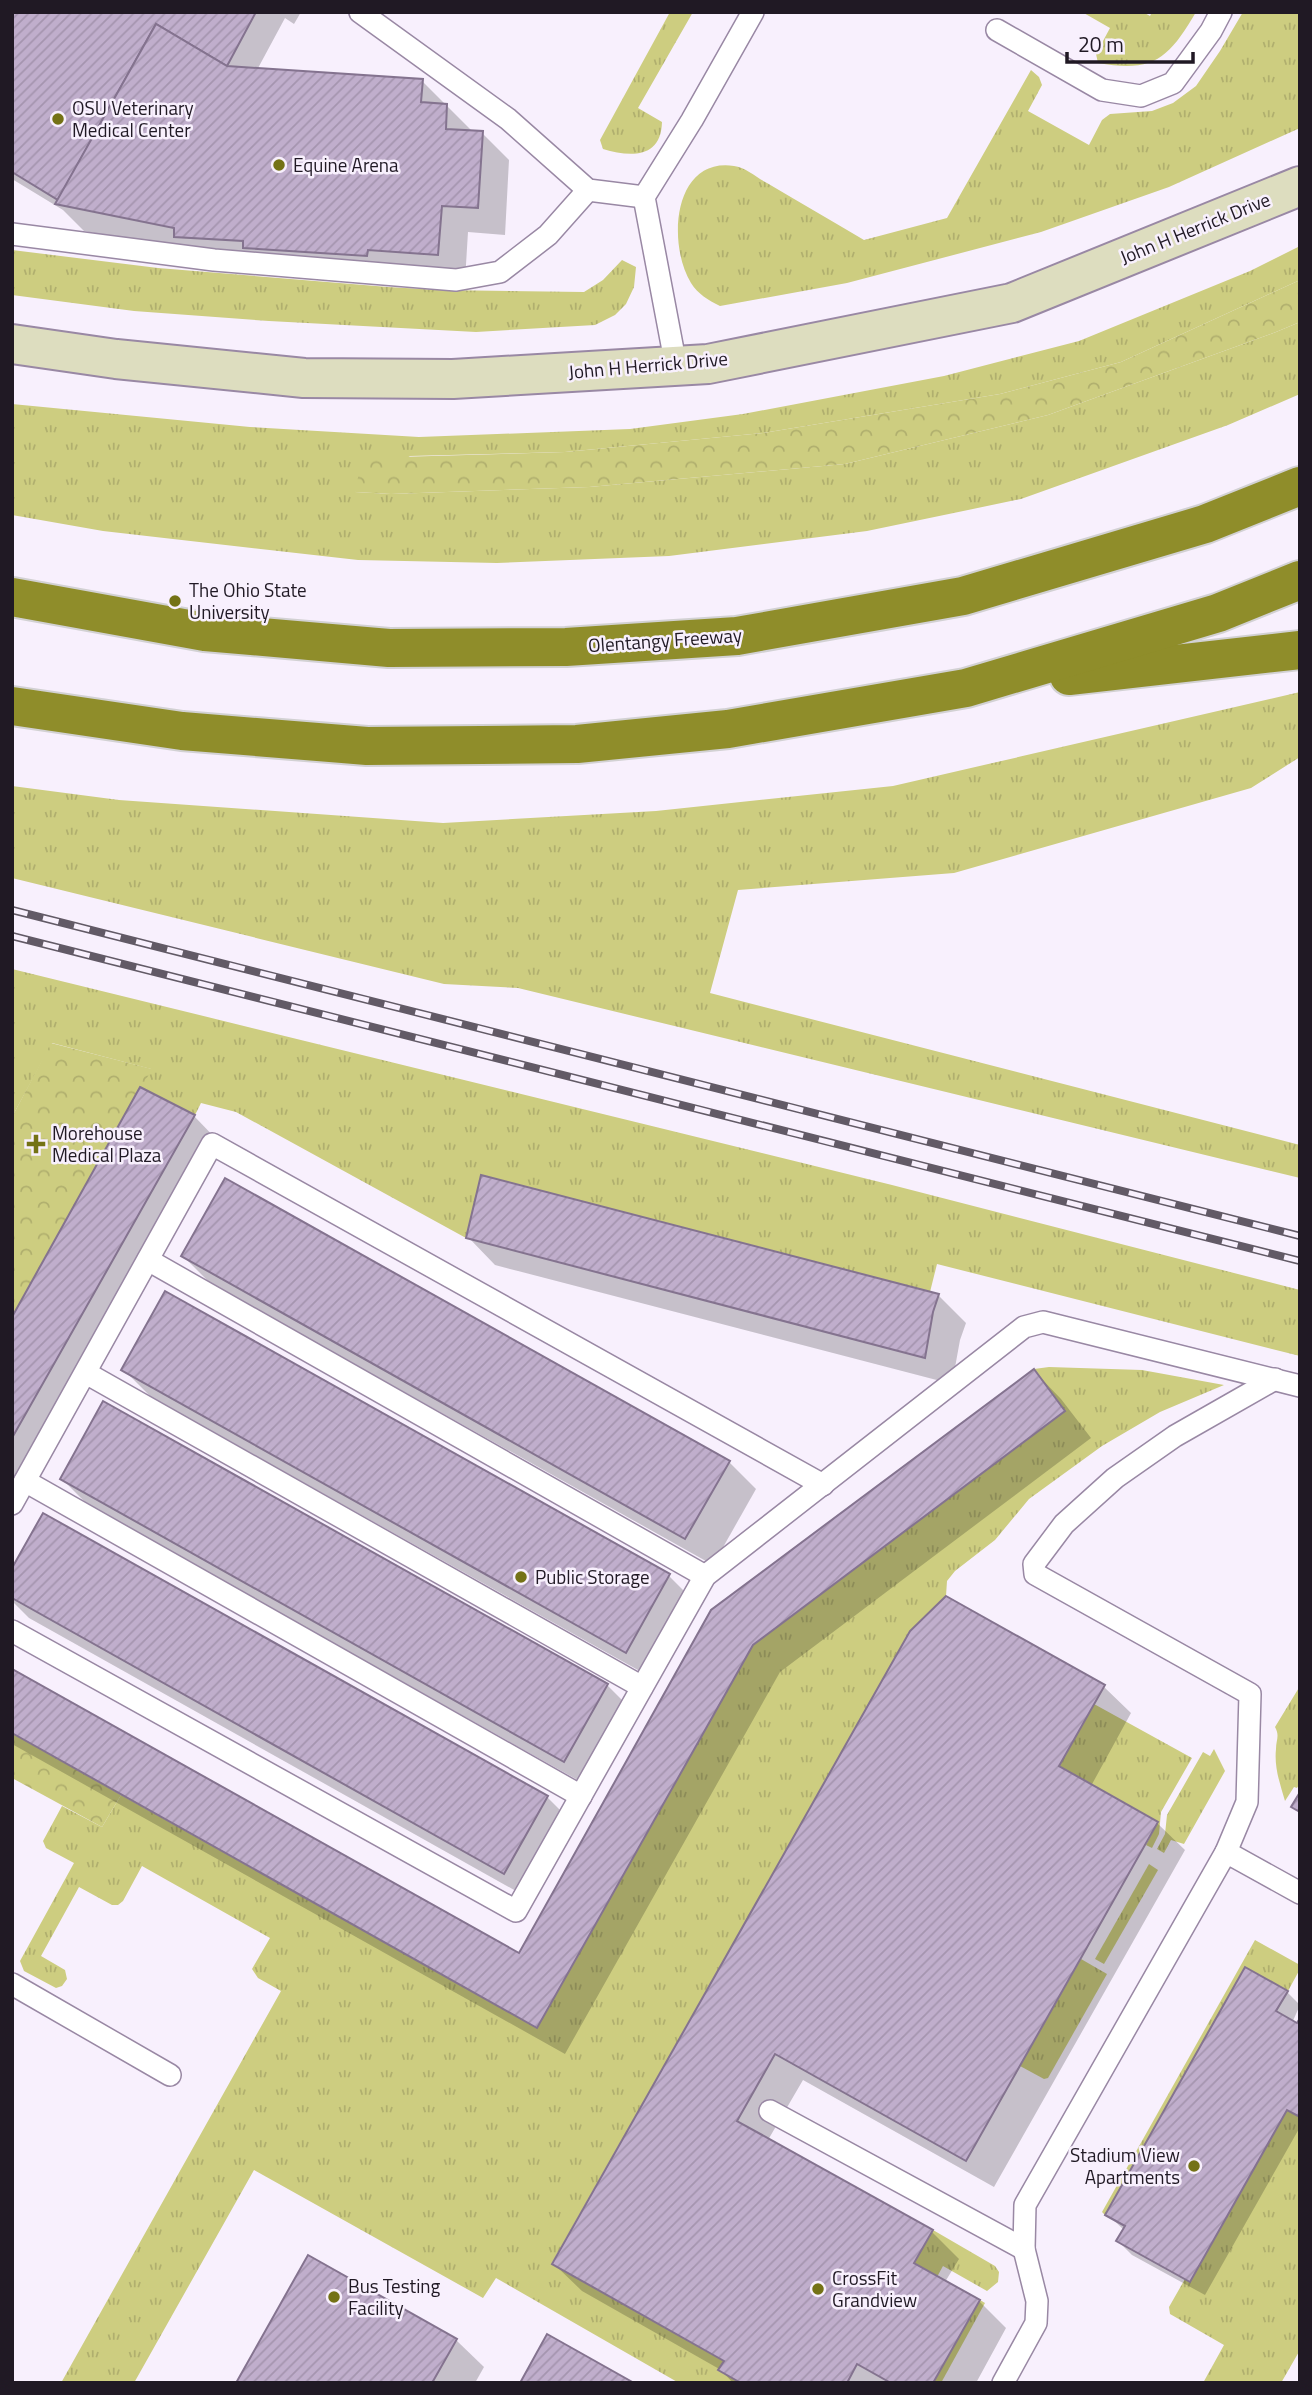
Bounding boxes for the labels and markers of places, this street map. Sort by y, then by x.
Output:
place label: OSU Veterinary Medical Center [72,93,194,144]
marker: OSU Veterinary Medical Center [50,111,66,127]
place label: Equine Arena [293,150,399,179]
marker: Equine Arena [271,157,287,173]
place label: The Ohio State University [189,575,307,626]
marker: The Ohio State University [167,593,183,609]
place label: Morehouse Medical Plaza [52,1118,162,1169]
marker: Morehouse Medical Plaza [26,1134,46,1154]
place label: Public Storage [535,1562,650,1591]
marker: Public Storage [513,1569,529,1585]
place label: Stadium View Apartments [1070,2140,1180,2191]
marker: Stadium View Apartments [1186,2158,1202,2174]
place label: CrossFit Grandview [832,2263,917,2314]
place label: Bus Testing Facility [348,2271,441,2322]
marker: CrossFit Grandview [810,2281,826,2297]
marker: Bus Testing Facility [326,2289,342,2305]

